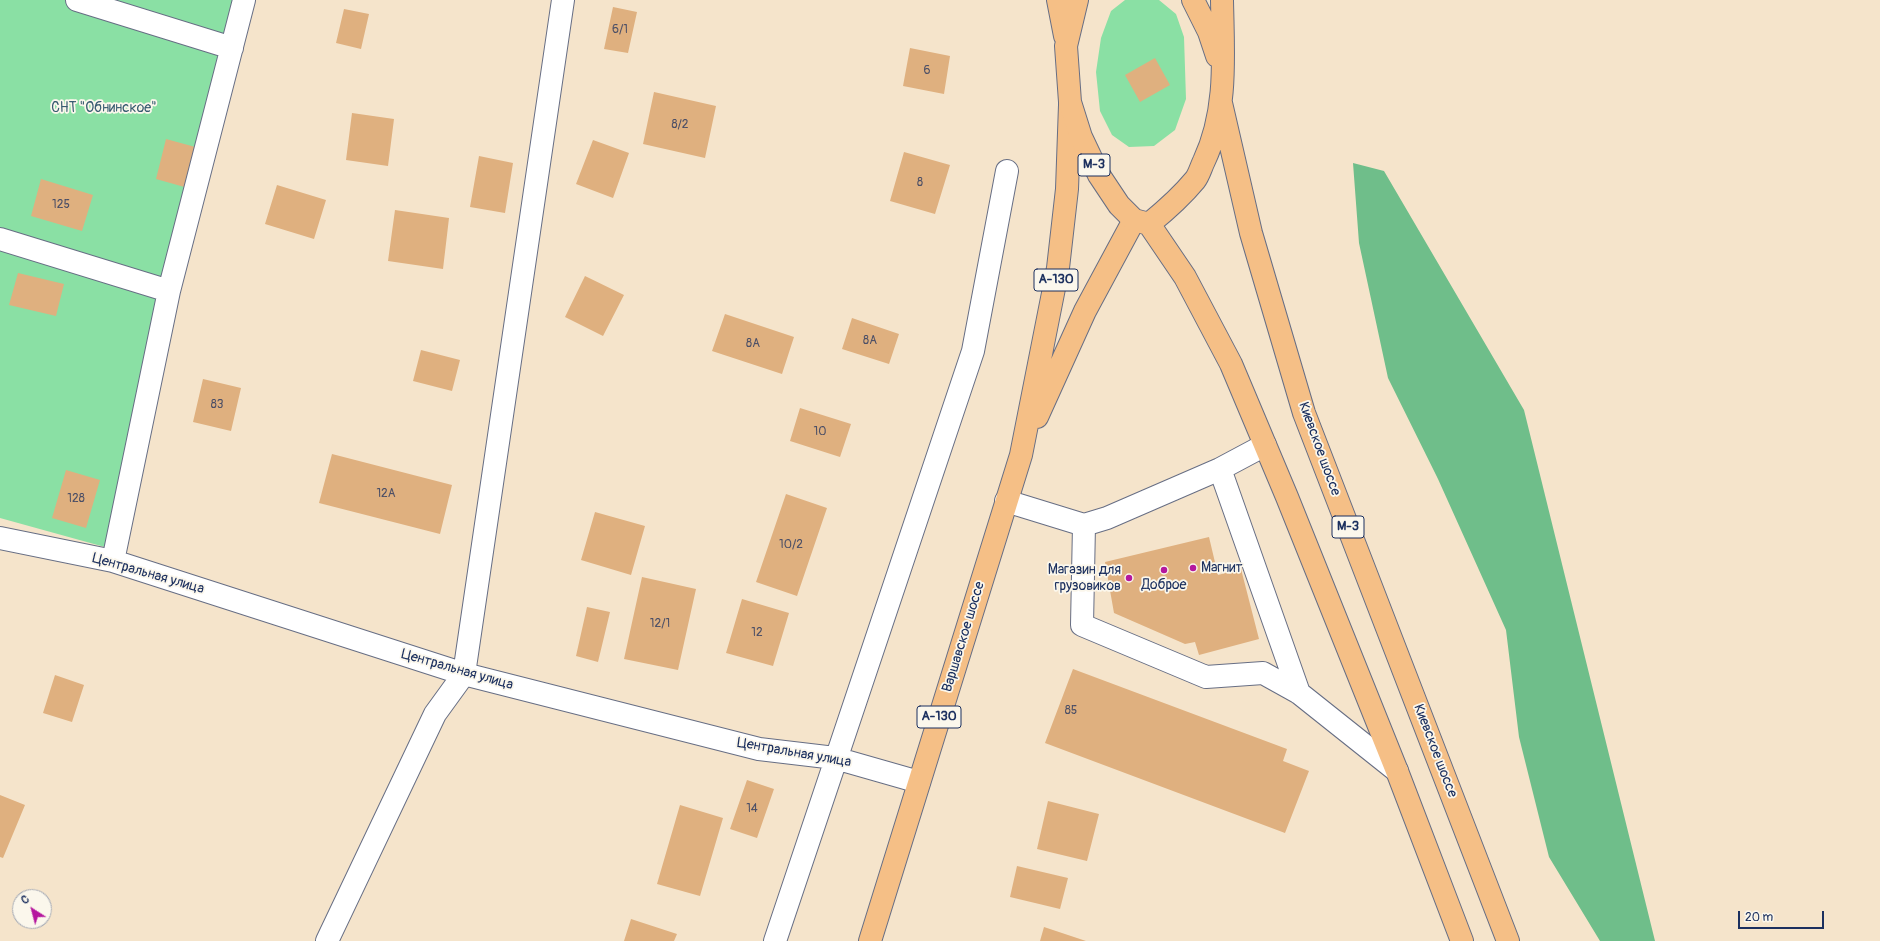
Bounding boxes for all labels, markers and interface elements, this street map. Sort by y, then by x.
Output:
house number: 6/1 [612,23,628,37]
house number: 6 [924,64,930,78]
park label: СНТ "Обнинское" [51,100,157,116]
house number: 8/2 [671,118,689,132]
road number: М-3 [1078,154,1110,176]
house number: 8 [917,176,923,190]
house number: 125 [52,198,70,212]
road number: А-130 [1034,269,1078,291]
house number: 8А [863,334,877,348]
house number: 8А [746,337,760,351]
house number: 83 [211,398,223,412]
street label: Киевское шоссе [1294,400,1344,498]
house number: 10 [814,425,826,439]
house number: 12А [376,487,396,501]
house number: 128 [67,492,85,506]
road number: М-3 [1332,516,1364,538]
house number: 10/2 [779,538,803,552]
street label: Центральная улица [90,550,206,598]
place label: Магнит [1201,560,1243,576]
place label: Магазин для грузовиков [1048,562,1121,594]
marker: Магнит [1188,563,1198,573]
marker: Доброе [1159,565,1169,575]
marker: Магазин для грузовиков [1124,573,1134,583]
place label: Доброе [1142,577,1186,593]
street label: Варшавское шоссе [939,580,989,694]
house number: 12/1 [650,617,670,631]
house number: 12 [751,626,763,640]
street label: Центральная улица [399,646,515,694]
street label: Киевское шоссе [1410,702,1460,800]
house number: 85 [1065,704,1077,718]
road number: А-130 [917,706,961,728]
street label: Центральная улица [736,735,852,771]
house number: 14 [746,802,758,816]
north arrow [12,889,52,929]
text: С [19,892,32,907]
scale bar [1740,903,1826,929]
text: 20 m [1745,910,1773,925]

